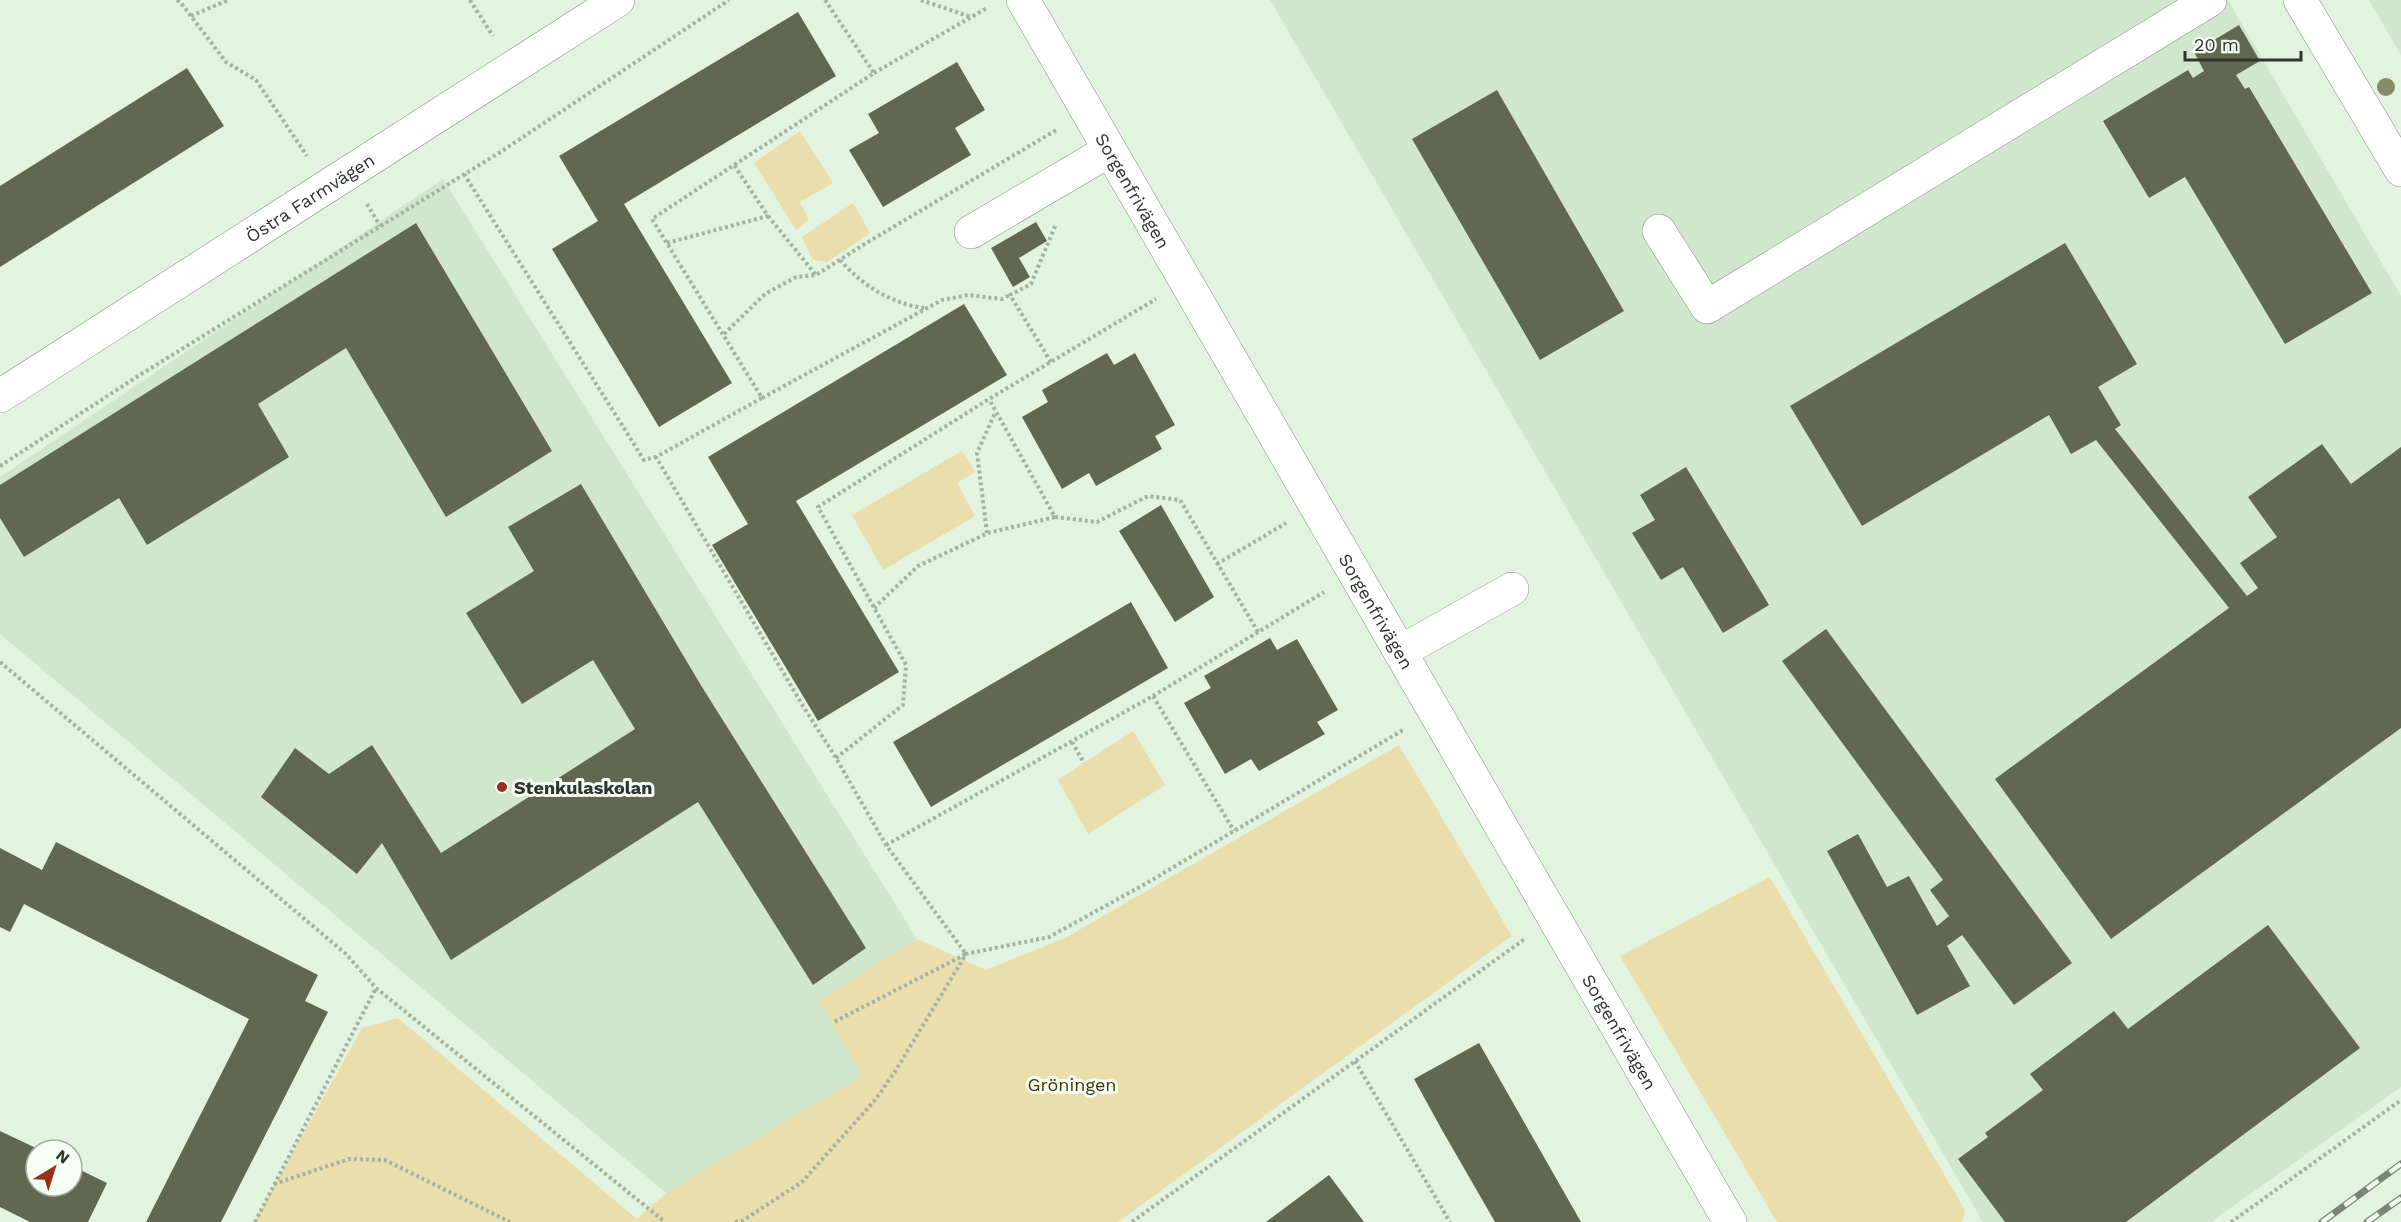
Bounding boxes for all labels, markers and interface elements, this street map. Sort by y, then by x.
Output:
scale bar [2185,24,2300,62]
text: 20 m [2194,34,2239,55]
street label: Sorgenfrivägen [1092,129,1175,252]
street label: Östra Farmvägen [242,149,378,246]
street label: Sorgenfrivägen [1335,550,1418,673]
place label: Stenkulaskolan [514,777,652,798]
marker: Stenkulaskolan [495,780,509,794]
street label: Sorgenfrivägen [1578,970,1662,1093]
park label: Gröningen [1027,1074,1117,1095]
north arrow [24,1138,84,1198]
text: N [52,1145,73,1168]

